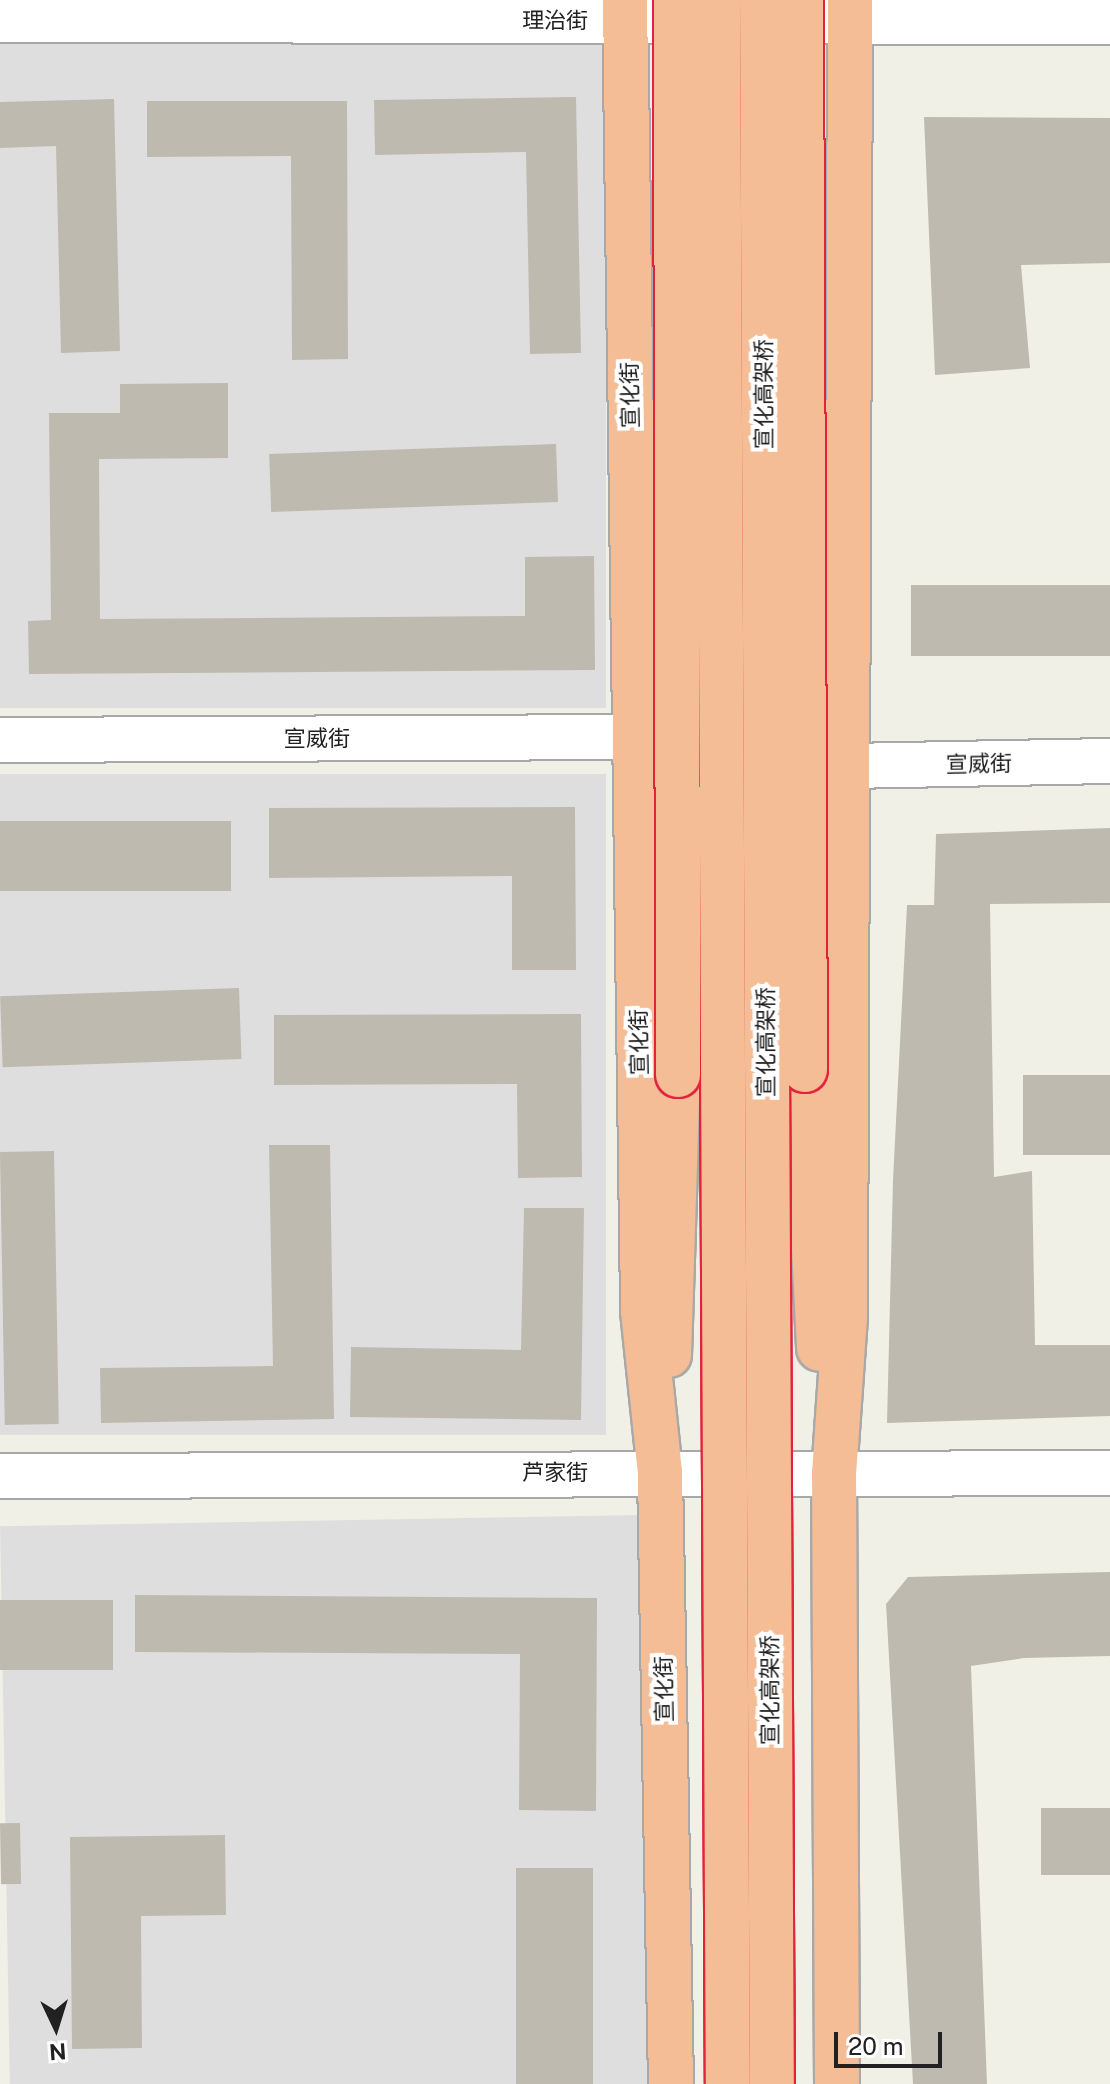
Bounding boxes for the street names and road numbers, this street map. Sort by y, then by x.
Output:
street label: 理治街 [522,8,588,34]
street label: 宣化高架桥 [751,339,777,449]
street label: 宣化街 [616,362,644,428]
street label: 宣威街 [284,726,350,752]
street label: 宣威街 [946,750,1012,778]
street label: 宣化高架桥 [753,987,779,1097]
street label: 宣化街 [625,1009,653,1075]
street label: 芦家街 [522,1460,588,1486]
street label: 宣化高架桥 [757,1635,783,1745]
street label: 宣化街 [650,1656,678,1722]

